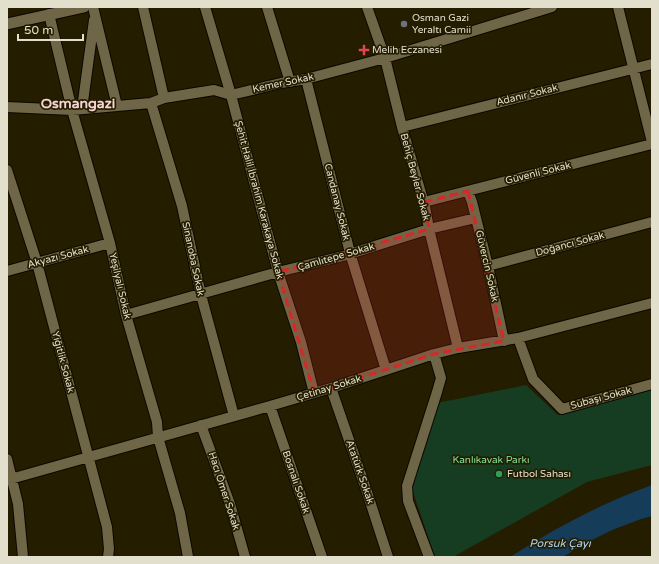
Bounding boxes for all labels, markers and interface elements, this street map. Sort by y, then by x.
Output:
place label: Osman Gazi Yeraltı Camii [412,12,471,36]
scale bar [18,16,83,42]
marker: Osman Gazi Yeraltı Camii [399,19,409,29]
text: 50 m [24,23,53,37]
place label: Melih Eczanesi [372,44,442,56]
marker: Melih Eczanesi [359,45,369,55]
street label: Kemer Sokak [251,71,315,95]
street label: Adanır Sokak [495,81,560,108]
district label: Osmangazi [41,95,115,112]
street label: Şehit Halil İbrahim Karakaya Sokak [232,119,286,281]
street label: Behiç Beyler Sokak [398,132,433,223]
street label: Güvenli Sokak [504,159,572,187]
street label: Candanay Sokak [322,162,352,242]
street label: Sinanoba Sokak [179,221,207,298]
street label: Güvercin Sokak [473,229,501,304]
street label: Doğancı Sokak [534,229,606,259]
street label: Çamlıtepe Sokak [296,240,376,274]
street label: Akyazı Sokak [26,243,90,271]
street label: Yeşilyalı Sokak [106,251,134,321]
street label: Yiğitlik Sokak [49,330,77,395]
street label: Çetinay Sokak [295,372,363,404]
street label: Subaşı Sokak [569,384,633,412]
street label: Atatürk Sokak [343,438,377,506]
street label: Bosnalı Sokak [280,449,313,516]
street label: Hacı Ömer Sokak [206,450,242,532]
park label: Kanlıkavak Parkı [452,454,530,466]
place label: Futbol Sahası [507,468,571,480]
marker: Futbol Sahası [494,469,504,479]
water label: Porsuk Çayı [529,537,592,550]

